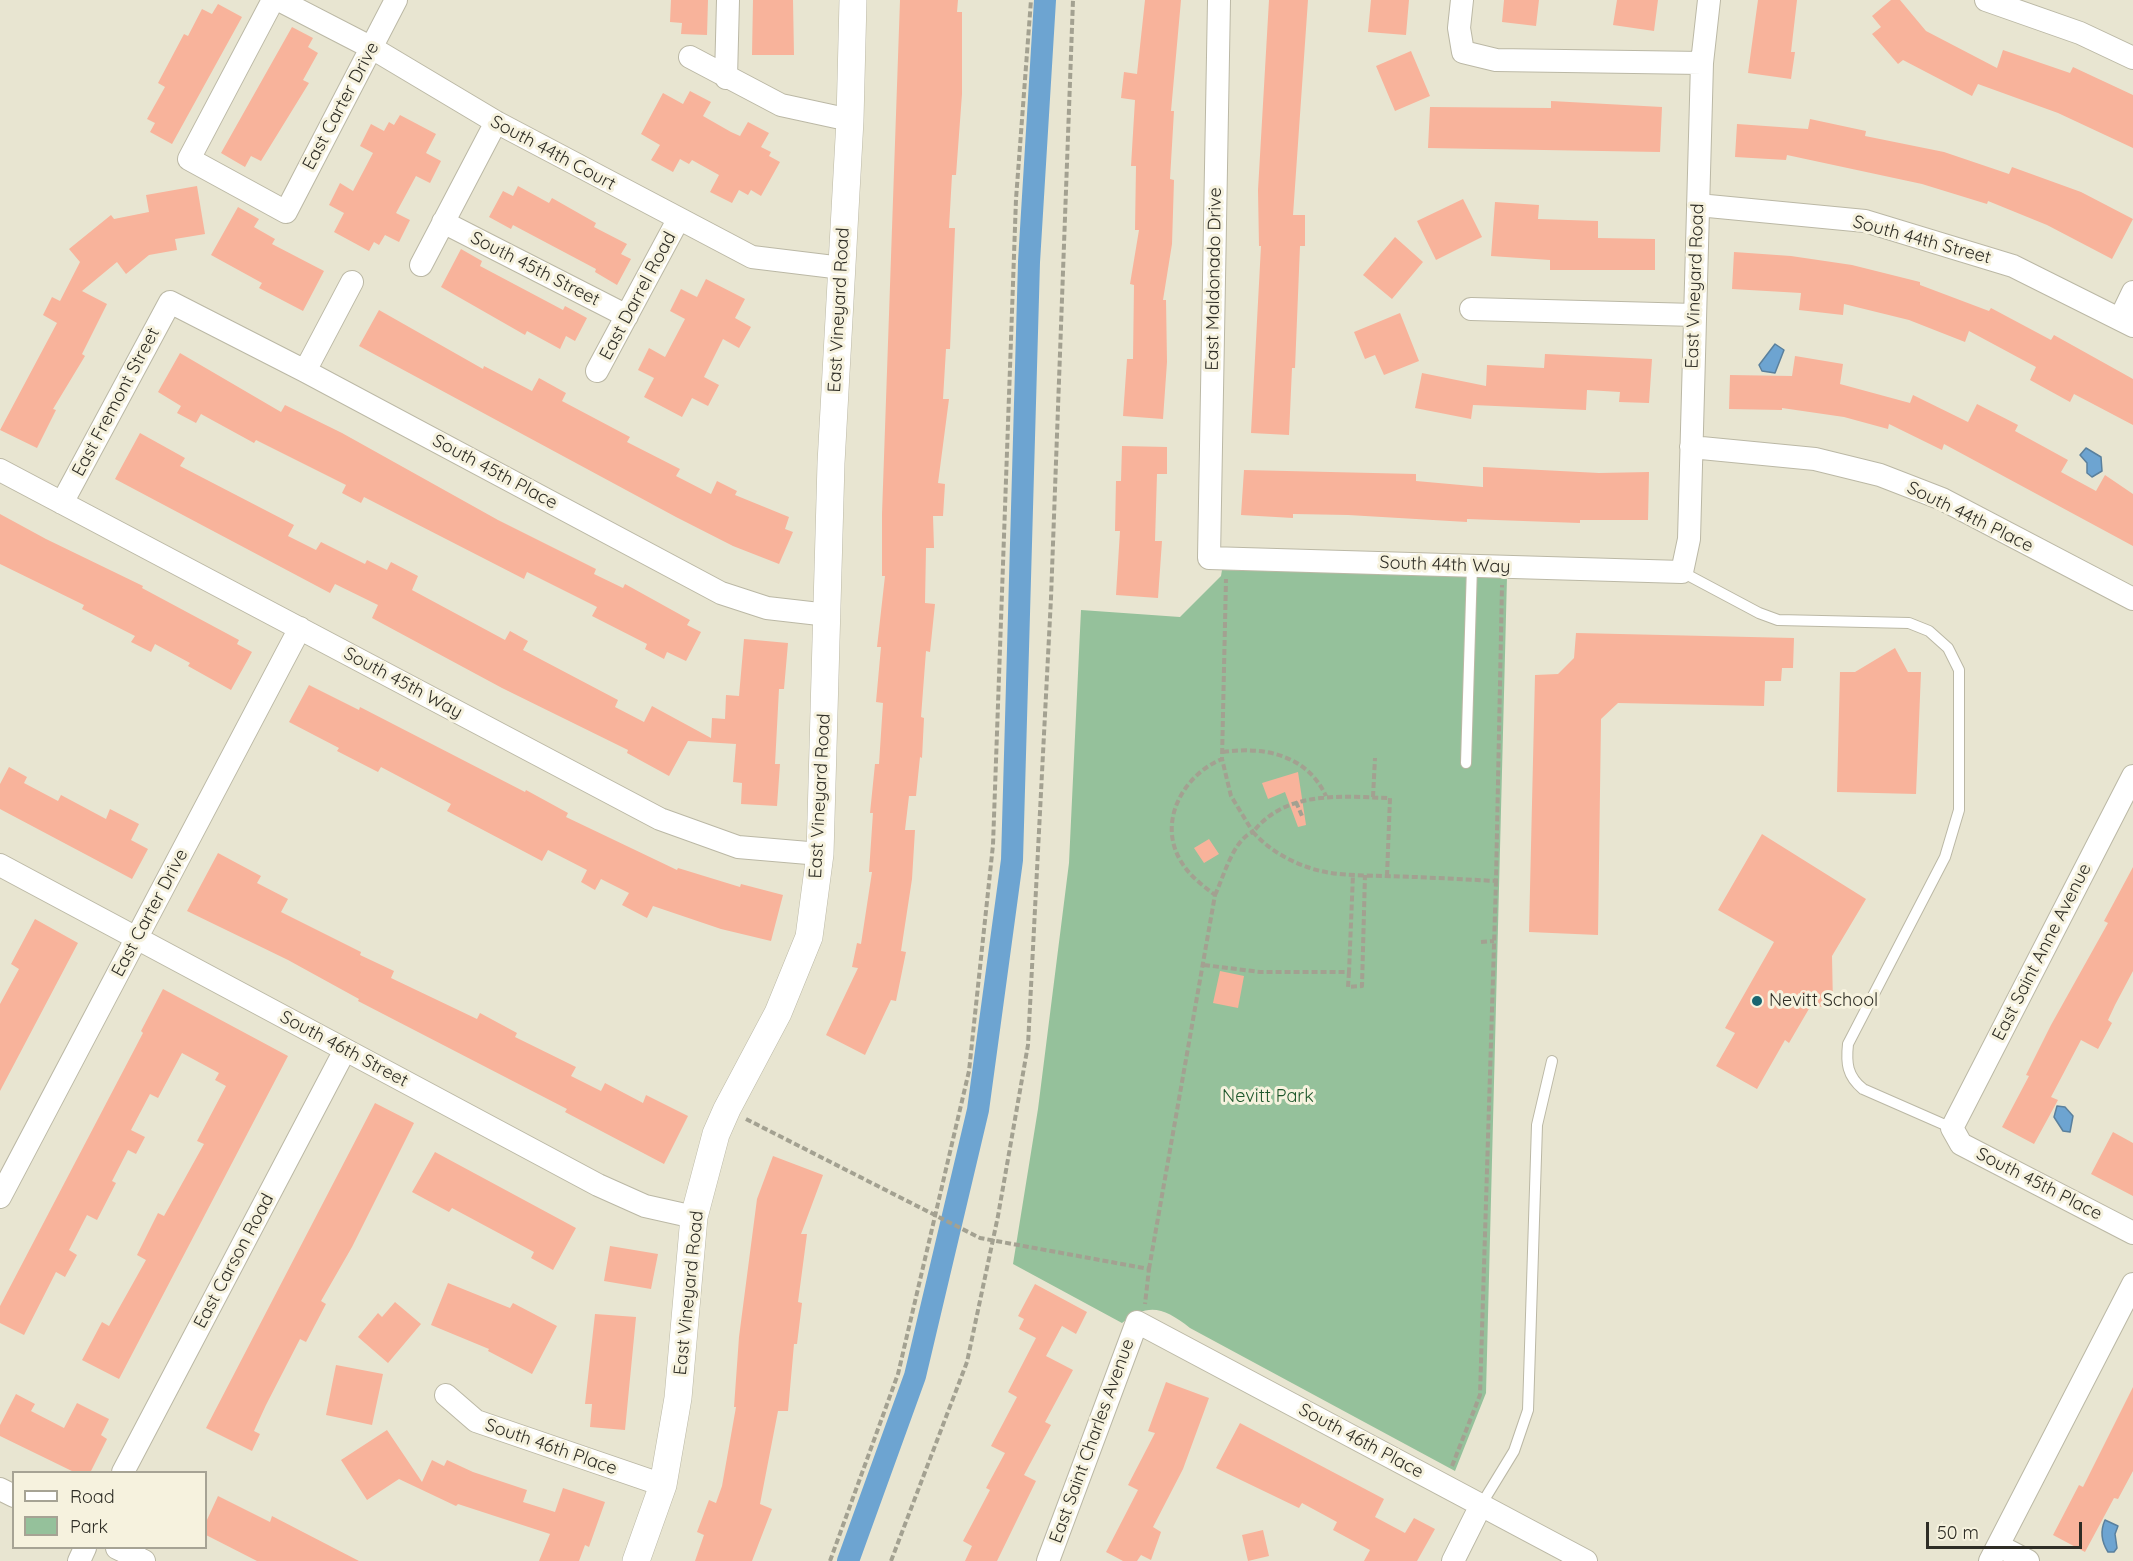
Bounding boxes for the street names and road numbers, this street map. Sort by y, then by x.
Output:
street label: East Carter Drive [298,38,384,174]
street label: South 44th Court [487,111,619,195]
street label: East Maldonado Drive [1202,187,1226,371]
street label: East Vineyard Road [1681,203,1709,369]
street label: South 44th Street [1851,211,1993,269]
street label: South 45th Street [467,227,603,311]
street label: East Vineyard Road [824,227,854,393]
street label: East Darrel Road [595,228,681,364]
street label: East Fremont Street [68,324,164,480]
street label: South 45th Place [429,430,561,514]
street label: South 44th Place [1903,477,2037,557]
street label: South 44th Way [1379,552,1511,578]
street label: South 45th Way [340,643,466,723]
street label: East Vineyard Road [805,713,835,879]
street label: East Carter Drive [107,845,193,981]
street label: East Saint Anne Avenue [1988,860,2096,1044]
street label: South 46th Street [276,1006,412,1092]
street label: South 45th Place [1972,1143,2106,1225]
street label: East Carson Road [189,1190,279,1332]
street label: East Vineyard Road [670,1210,708,1376]
street label: East Saint Charles Avenue [1045,1336,1139,1546]
street label: South 46th Place [1295,1399,1427,1483]
street label: South 46th Place [482,1414,620,1480]

